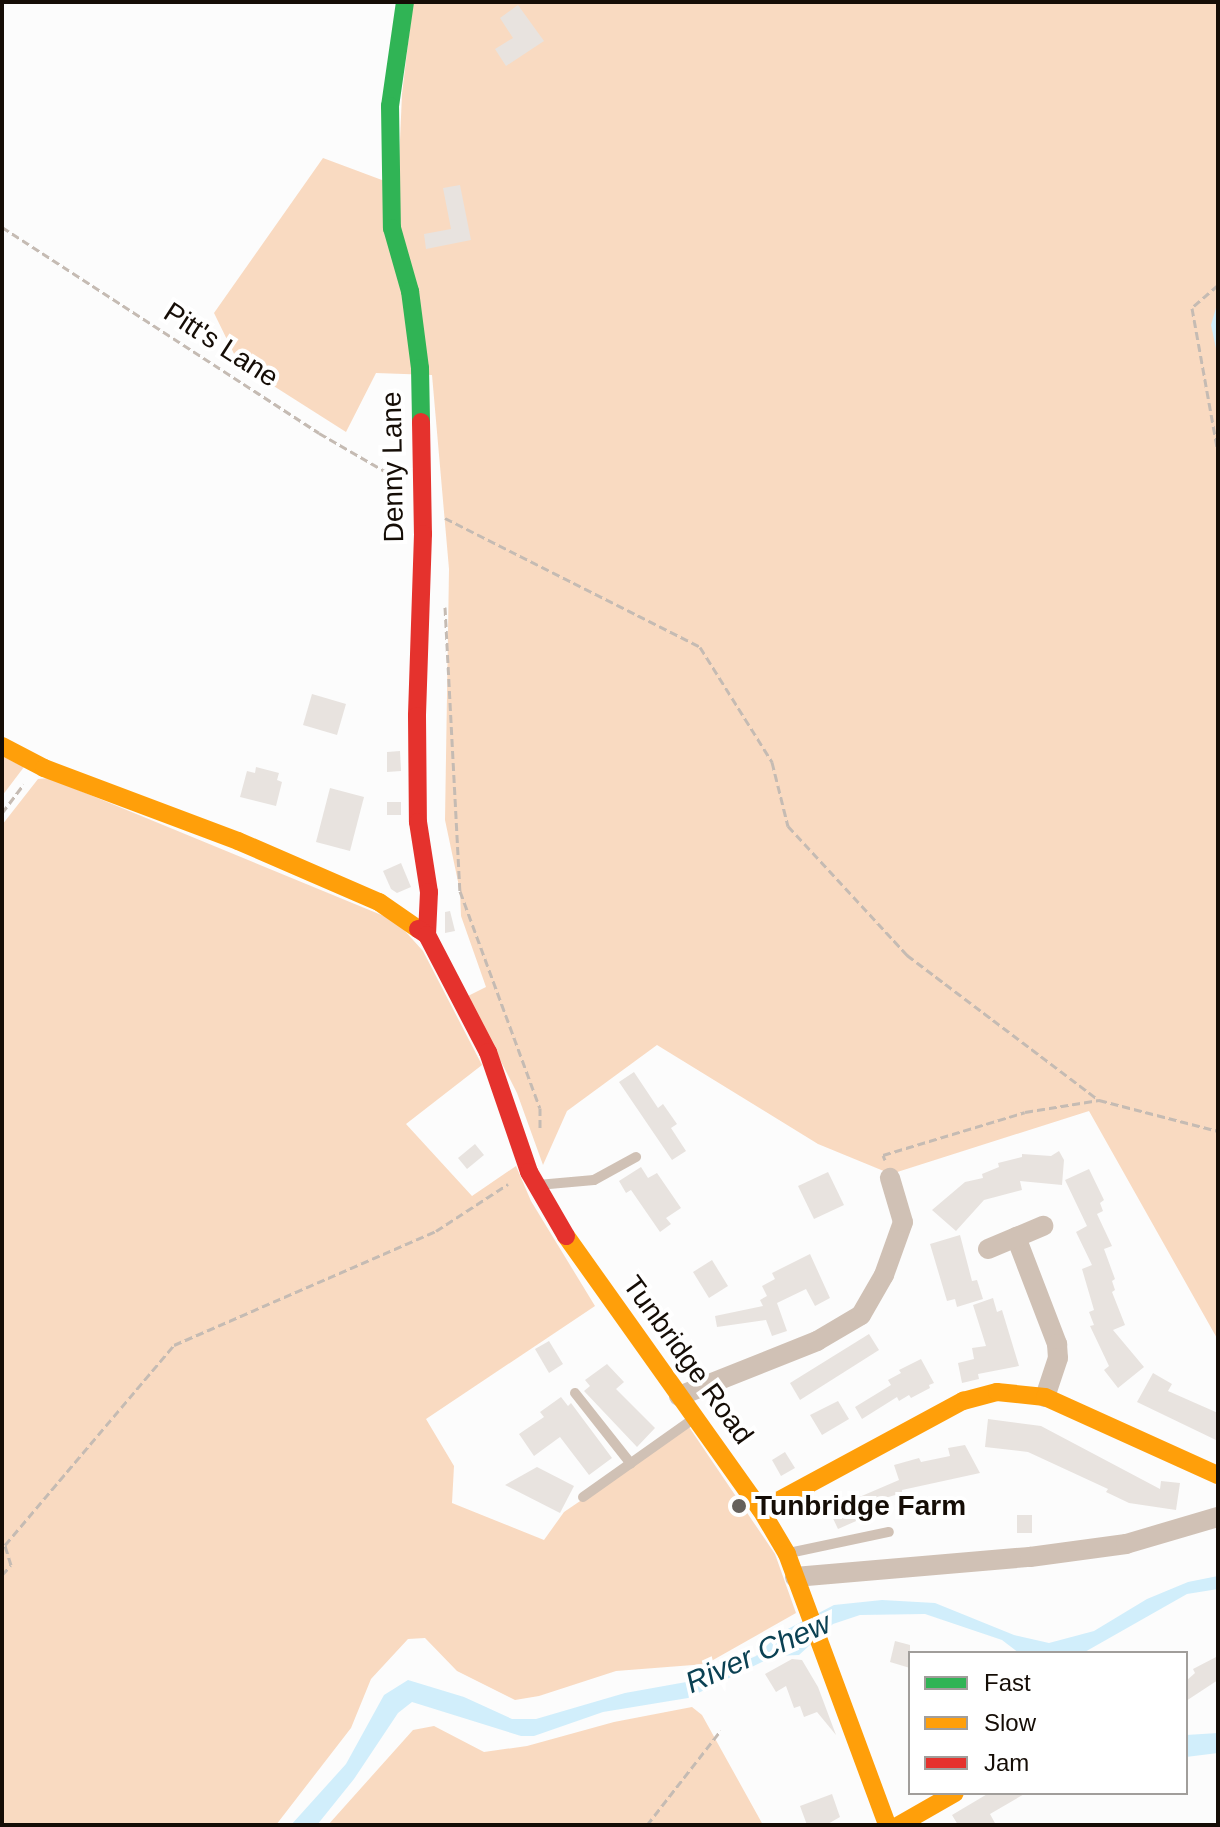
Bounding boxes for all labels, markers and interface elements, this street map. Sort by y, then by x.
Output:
street label: Pitt's Lane [157,296,285,394]
street label: Denny Lane [375,391,411,543]
street label: Tunbridge Road [616,1269,760,1451]
place label: Tunbridge Farm [755,1489,966,1523]
marker: Tunbridge Farm [730,1497,748,1515]
water label: River Chew [680,1605,836,1701]
legend [908,1651,1188,1795]
text: Fast [984,1669,1031,1696]
text: Slow [984,1709,1036,1736]
text: Jam [984,1749,1029,1776]

